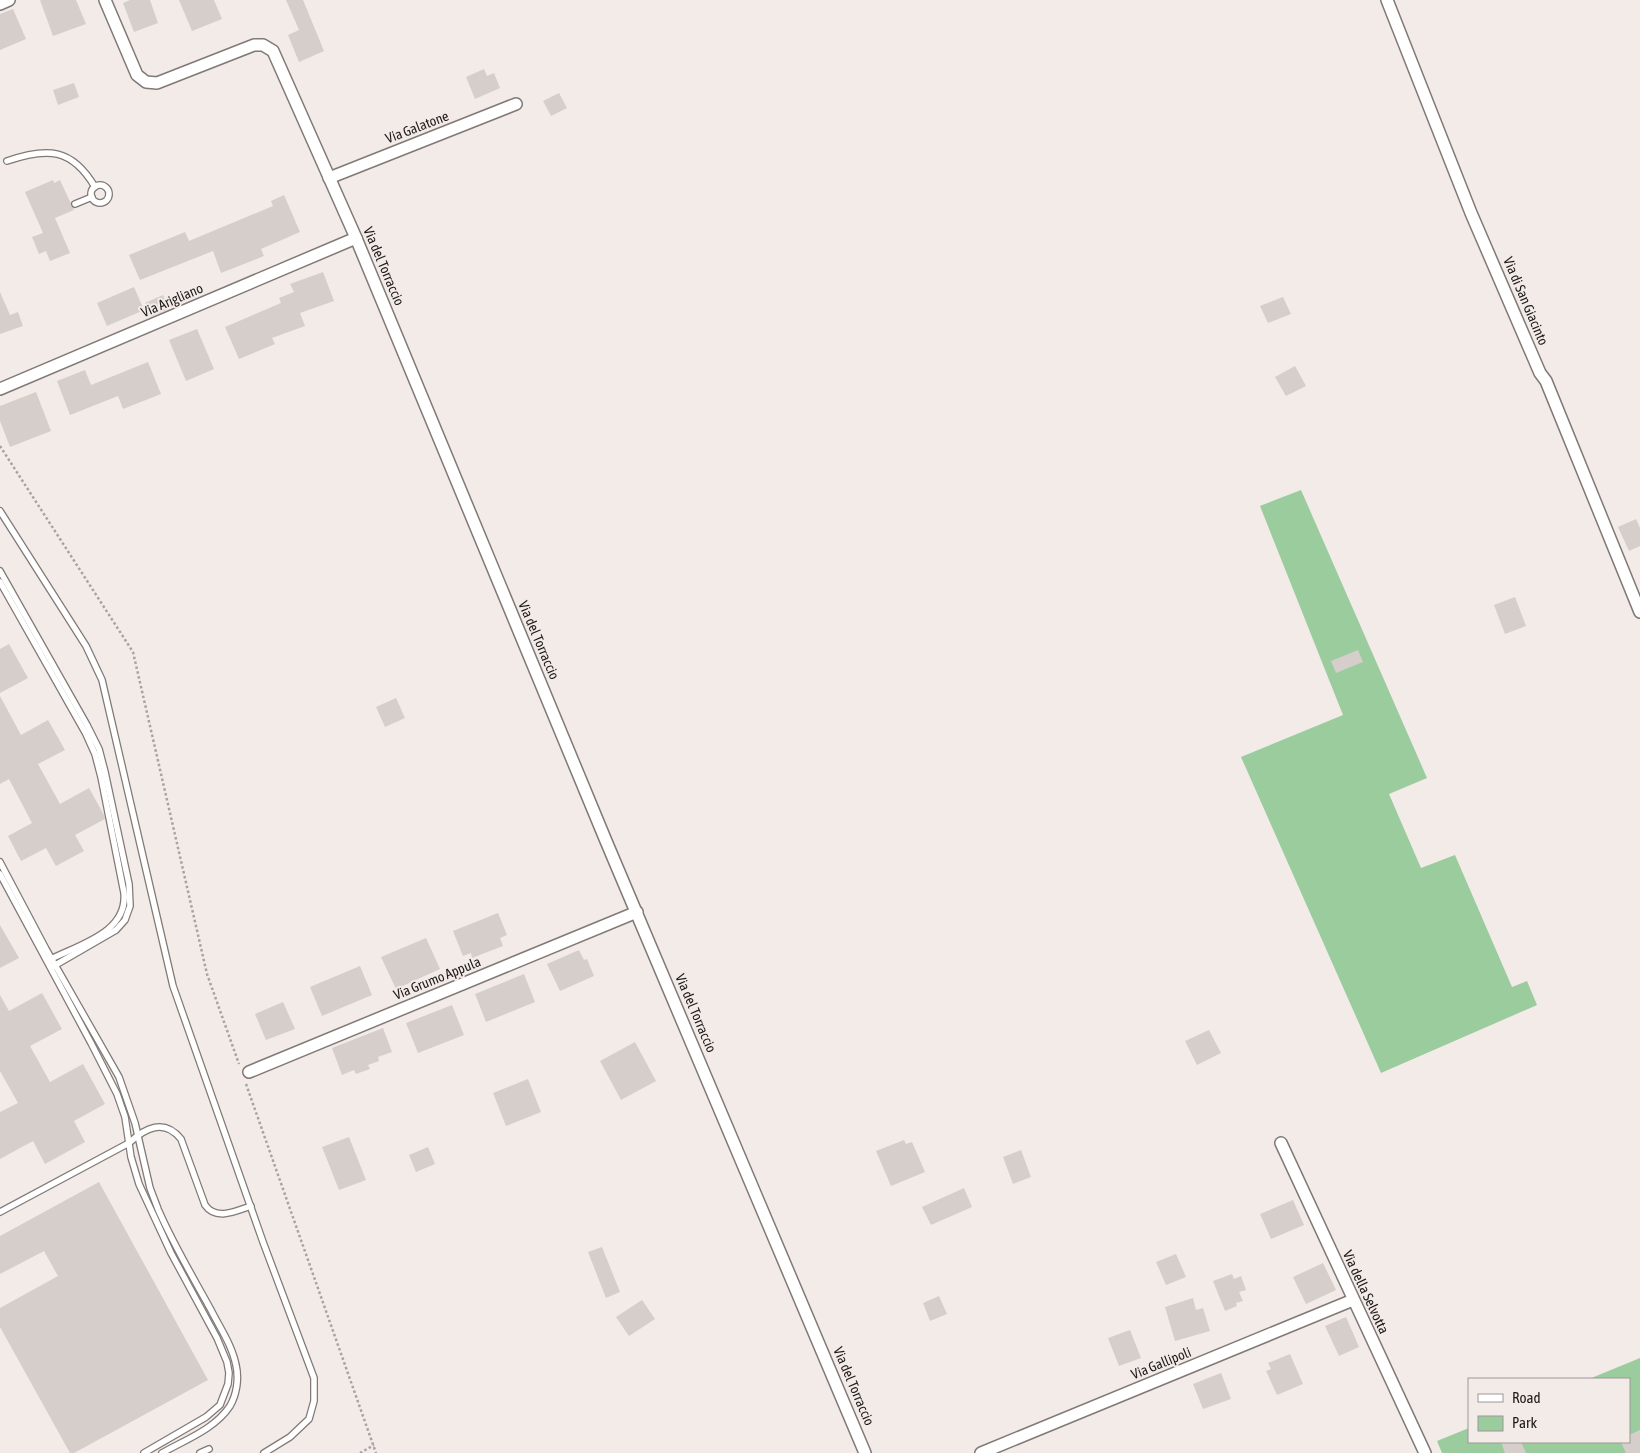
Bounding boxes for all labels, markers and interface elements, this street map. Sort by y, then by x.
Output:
street label: Via Galatone [383,108,451,146]
street label: Via del Torraccio [360,224,408,308]
street label: Via di San Giacinto [1500,255,1552,347]
street label: Via Arigliano [139,280,205,320]
street label: Via del Torraccio [515,598,563,682]
street label: Via Grumo Appula [391,953,483,1003]
street label: Via del Torraccio [672,971,720,1055]
street label: Via della Selvotta [1340,1248,1392,1336]
street label: Via del Torraccio [830,1344,878,1428]
street label: Via Gallipoli [1129,1344,1193,1382]
legend [1468,1378,1630,1443]
text: Road [1512,1389,1541,1406]
text: Park [1512,1414,1537,1431]

